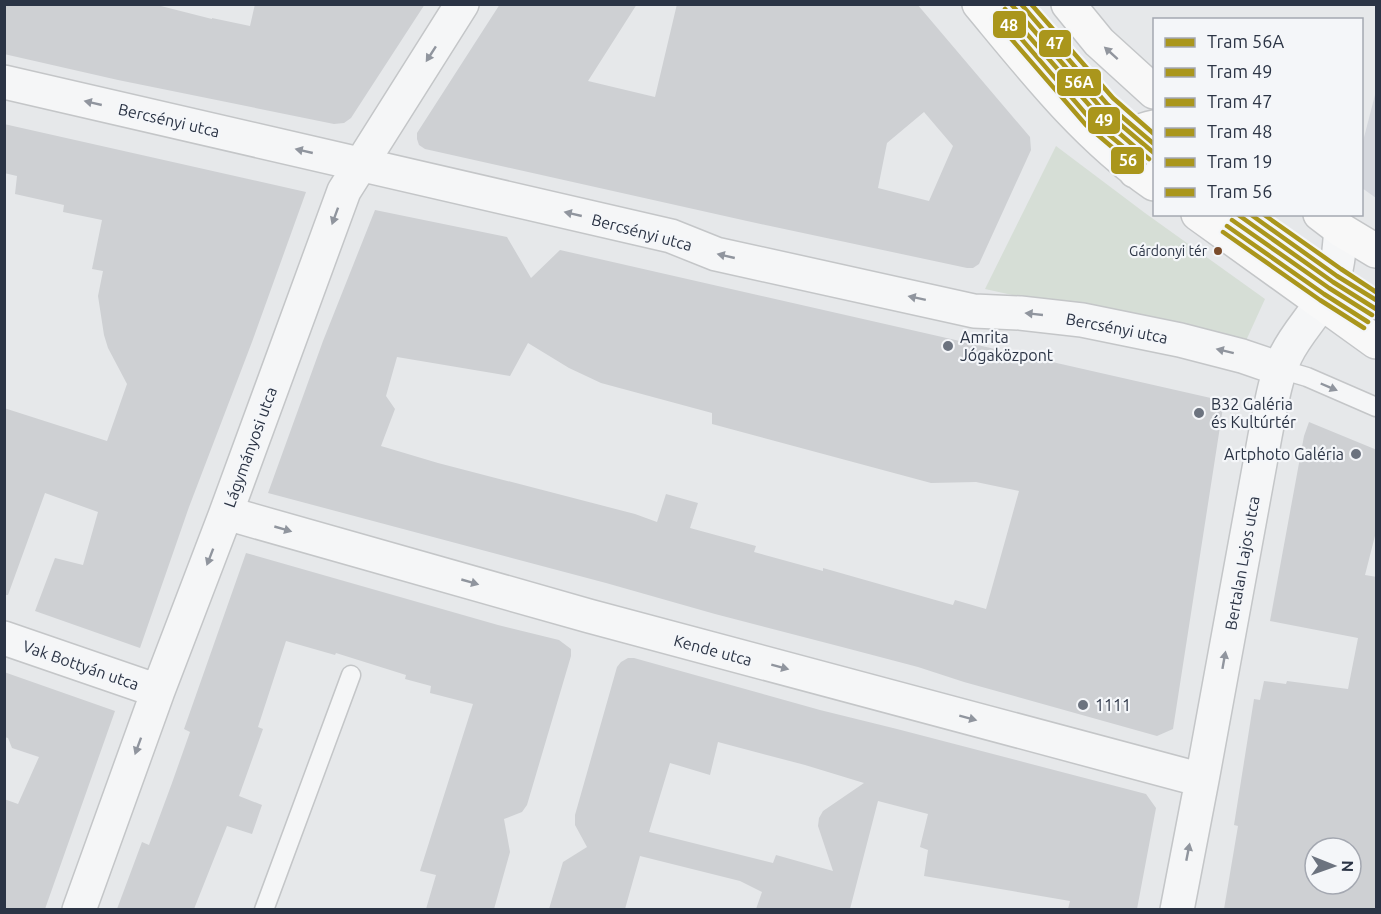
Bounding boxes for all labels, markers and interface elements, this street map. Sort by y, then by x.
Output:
line badge: 48 [992,10,1027,39]
text: 48 [1000,16,1018,34]
legend [1153,18,1363,216]
line badge: 47 [1038,29,1072,58]
text: Tram 56A [1207,31,1284,51]
text: 47 [1046,34,1064,52]
one-way arrow [426,46,437,62]
one-way arrow [1103,46,1118,60]
text: Tram 49 [1207,61,1272,81]
line badge: 56A [1056,68,1102,97]
text: 56A [1064,73,1094,91]
text: Tram 47 [1207,91,1272,111]
one-way arrow [84,97,103,107]
street label: Bercsényi utca [117,100,221,140]
line badge: 49 [1087,106,1121,135]
text: 49 [1095,111,1113,129]
text: Tram 48 [1207,121,1272,141]
one-way arrow [295,145,313,155]
line badge: 56 [1110,146,1145,175]
text: 56 [1119,151,1137,169]
text: Tram 19 [1207,151,1272,171]
text: Tram 56 [1207,181,1272,201]
one-way arrow [329,207,339,225]
one-way arrow [564,208,582,218]
street label: Bercsényi utca [590,210,694,254]
place label: Gárdonyi tér [1129,243,1208,259]
marker: Gárdonyi tér [1212,245,1224,257]
one-way arrow [717,251,735,261]
one-way arrow [907,293,926,302]
one-way arrow [1024,309,1043,319]
street label: Bercsényi utca [1064,309,1170,347]
place label: Amrita Jógaközpont [960,328,1054,364]
marker: Amrita Jógaközpont [941,339,955,353]
one-way arrow [1216,346,1234,356]
one-way arrow [1320,383,1338,392]
street label: Lágymányosi utca [220,384,280,510]
place label: B32 Galéria és Kultúrtér [1211,395,1296,431]
marker: B32 Galéria és Kultúrtér [1192,406,1206,420]
place label: Artphoto Galéria [1224,445,1344,463]
marker: Artphoto Galéria [1349,447,1363,461]
street label: Bertalan Lajos utca [1221,494,1263,632]
one-way arrow [274,525,292,534]
one-way arrow [204,548,214,566]
one-way arrow [461,578,479,588]
street label: Kende utca [672,631,754,669]
street label: Vak Bottyán utca [21,637,141,693]
one-way arrow [1220,651,1229,670]
one-way arrow [771,663,789,673]
place label: 1111 [1095,696,1131,714]
marker: 1111 [1076,698,1090,712]
one-way arrow [959,714,977,723]
one-way arrow [133,737,143,755]
north arrow [1303,836,1363,896]
one-way arrow [1184,842,1193,861]
text: N [1339,860,1357,872]

